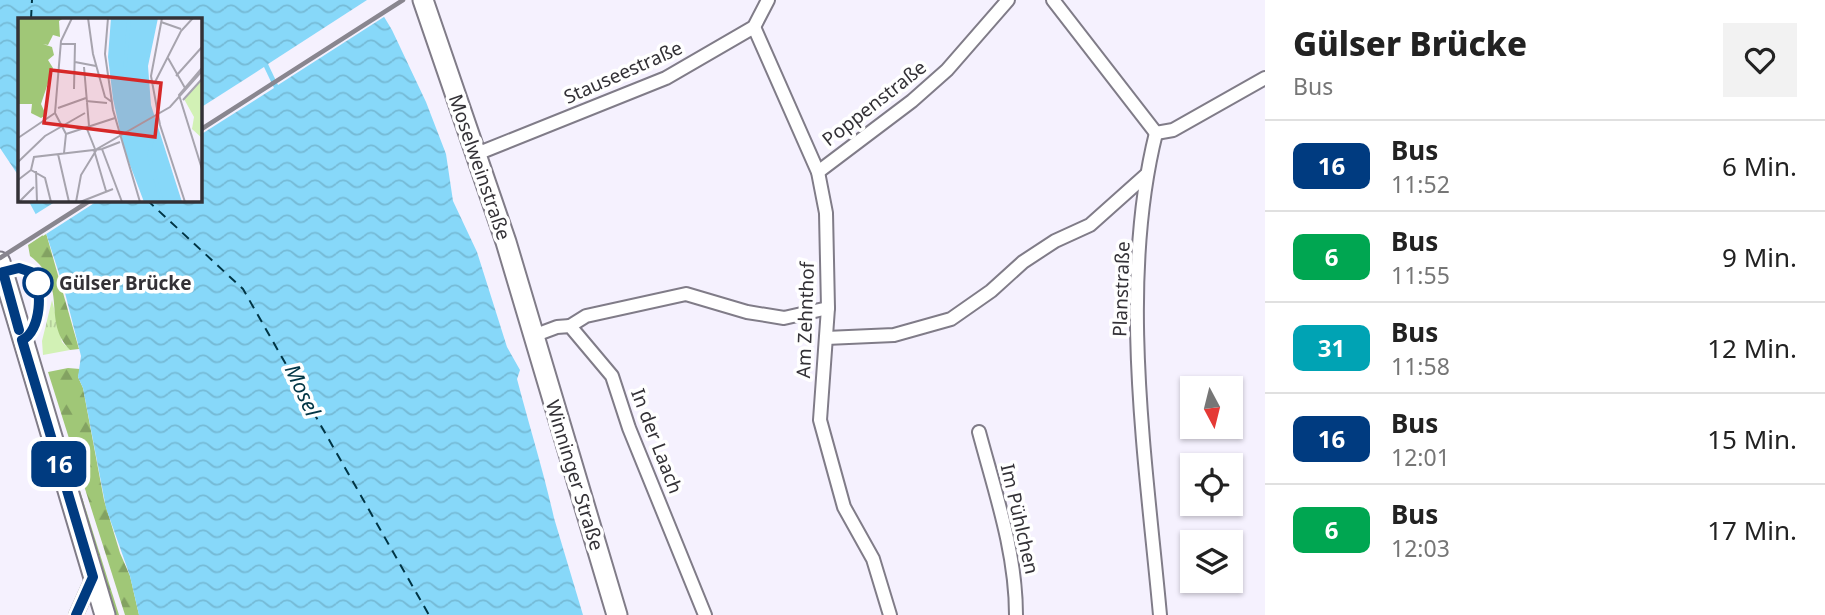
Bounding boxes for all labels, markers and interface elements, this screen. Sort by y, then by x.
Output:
inset map [18,18,201,201]
text: Gülser Brücke [1293,21,1527,66]
button: heart [1723,23,1797,97]
street label: Stauseestraße [560,34,686,110]
street label: Poppenstraße [817,54,931,152]
text: Bus [1293,70,1333,102]
street label: Moselweinstraße [443,91,517,243]
text: Bus [1391,132,1438,168]
text: 6 Min. [1722,148,1797,184]
text: 16 [1318,149,1345,182]
text: 11:52 [1391,168,1450,200]
text: Bus [1391,223,1438,259]
text: 9 Min. [1722,239,1797,275]
text: 6 [1325,240,1338,273]
street label: Planstraße [1106,241,1136,337]
text: 11:55 [1391,259,1450,291]
street label: Am Zehnthof [790,260,820,379]
marker: Gülser Brücke [23,268,53,298]
place label: Gülser Brücke [59,270,192,296]
text: Bus [1391,314,1438,350]
text: 12 Min. [1707,330,1797,366]
text: 31 [1318,331,1345,364]
text: 11:58 [1391,350,1450,382]
water label: Mosel [279,359,327,421]
north arrow [1180,376,1242,439]
map controls [1180,376,1243,593]
street label: In der Laach [625,385,689,497]
street label: Winninger Straße [540,397,610,553]
text: Bus [1391,405,1438,441]
text: 15 Min. [1707,421,1797,457]
text: 16 [1318,422,1345,455]
line badge: 16 [28,441,90,487]
text: 12:01 [1391,441,1450,473]
text: 16 [45,447,73,480]
button: locate [1180,453,1243,516]
street label: Im Pühlchen [995,461,1045,577]
text: Bus [1391,496,1438,532]
text: 17 Min. [1707,512,1797,548]
text: 6 [1325,513,1338,546]
button: layers [1180,530,1243,593]
text: 12:03 [1391,532,1450,564]

